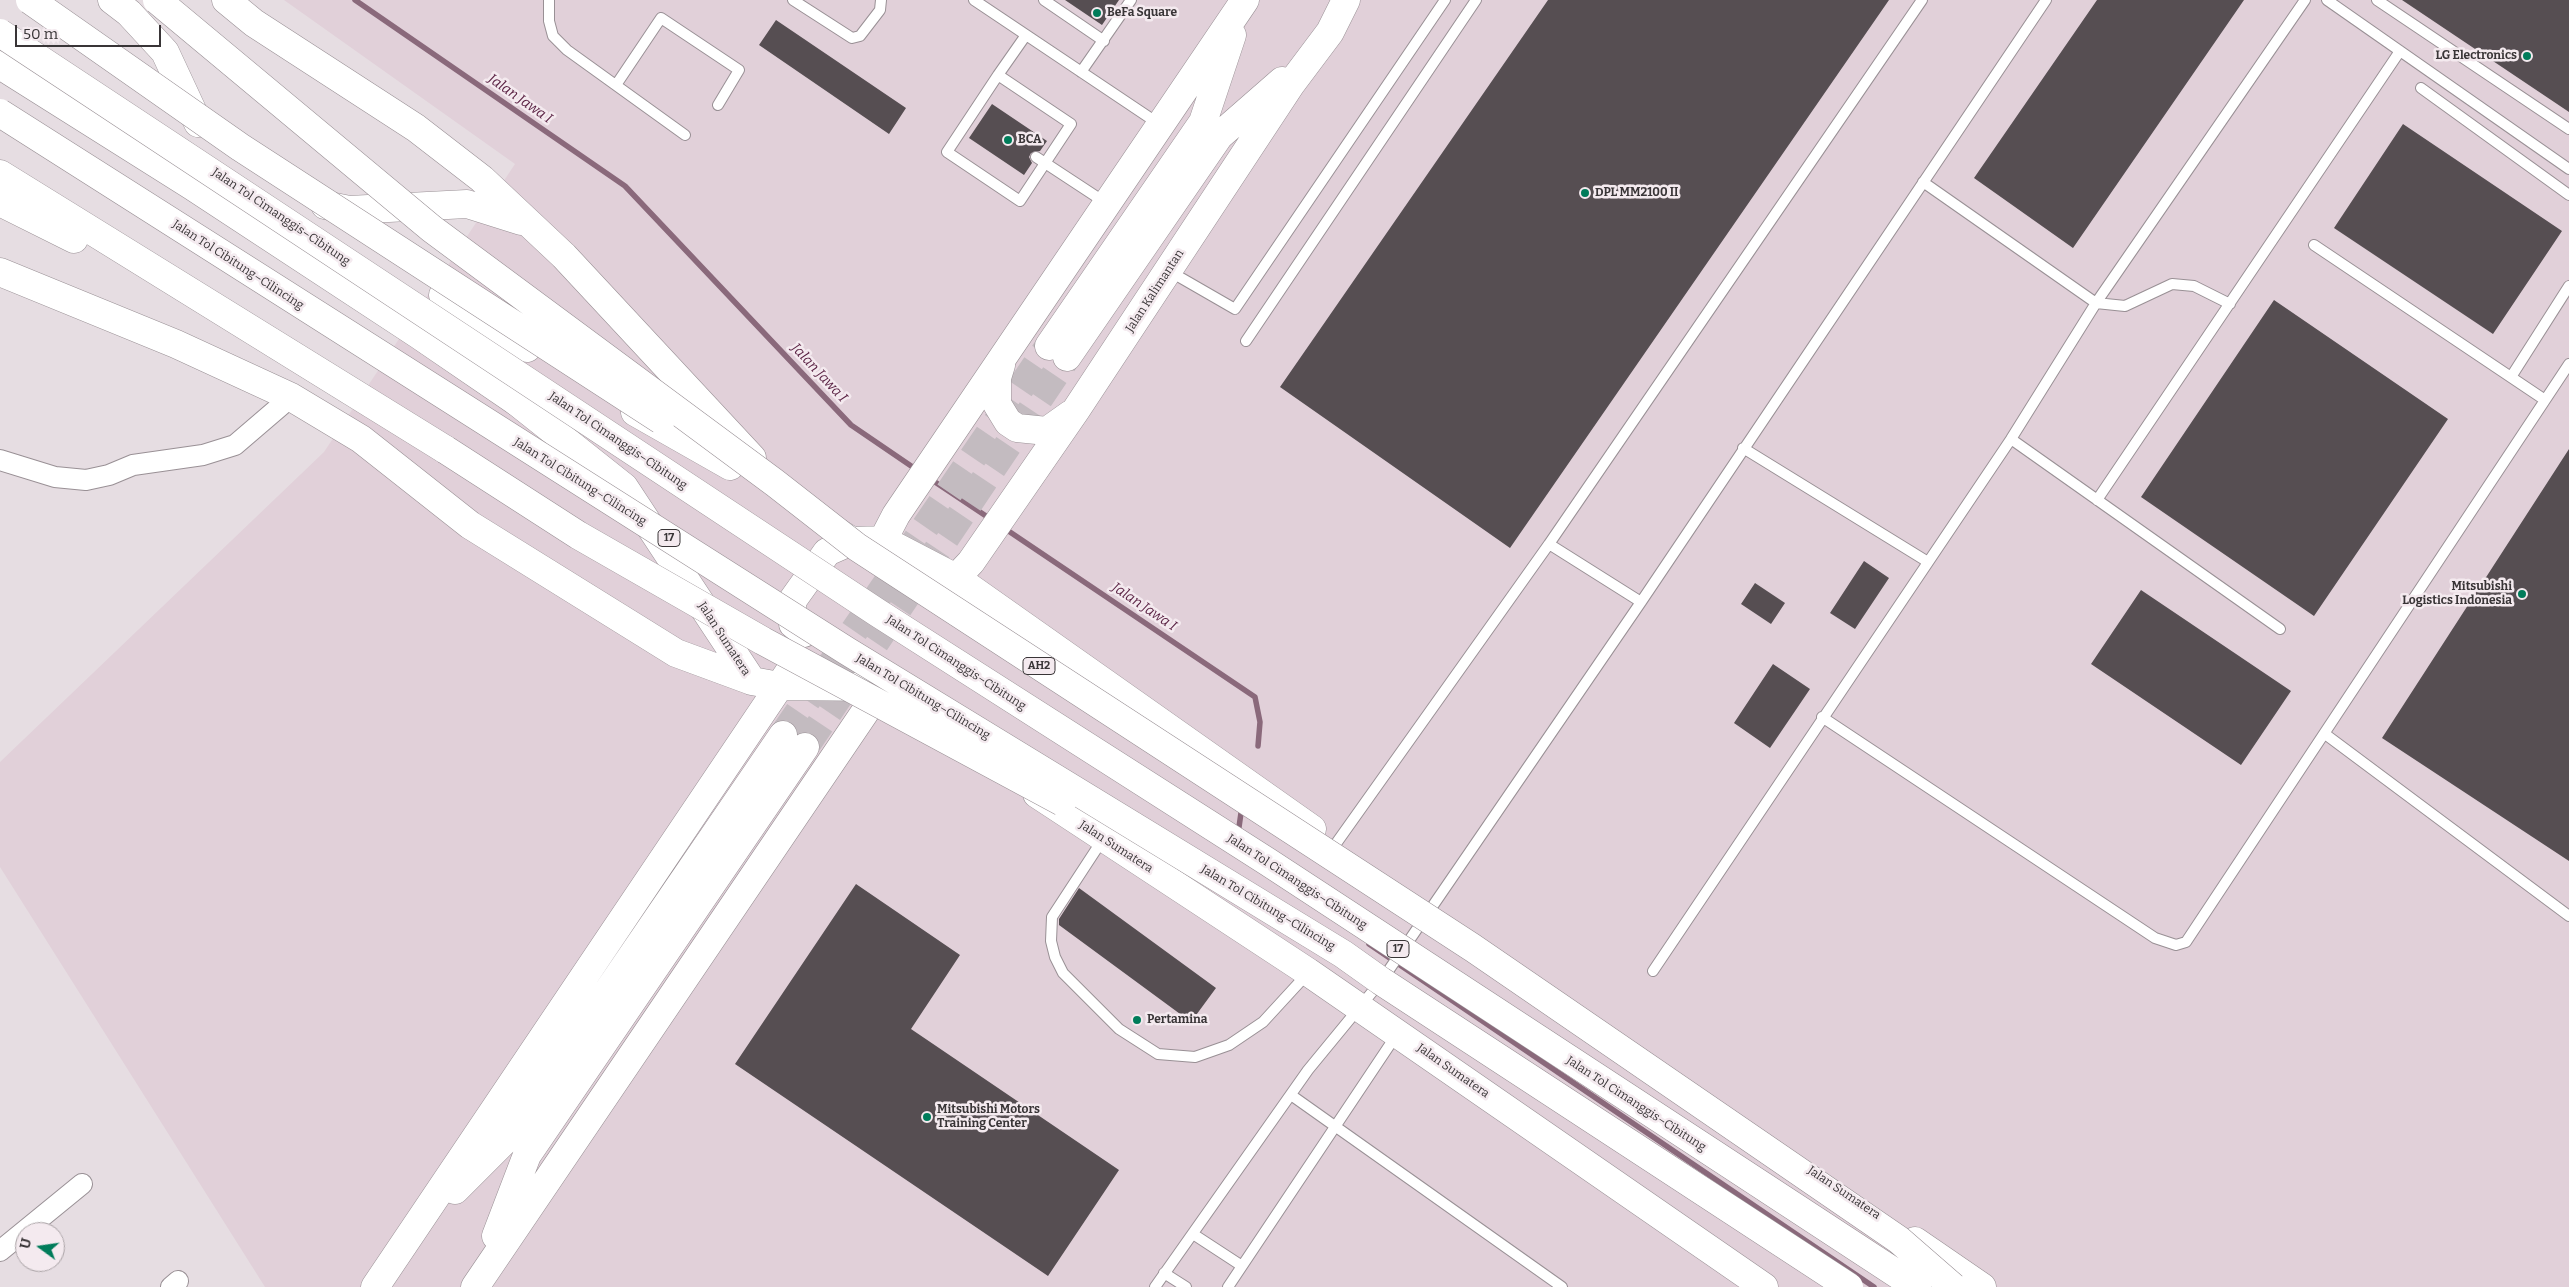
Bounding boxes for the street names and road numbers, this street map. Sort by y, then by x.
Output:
street label: Jalan Tol Cimanggis–Cibitung [209,165,353,269]
street label: Jalan Tol Cibitung–Cilincing [170,217,306,313]
street label: Jalan Kalimantan [1123,247,1187,335]
street label: Jalan Tol Cimanggis–Cibitung [546,389,690,493]
street label: Jalan Tol Cibitung–Cilincing [511,435,649,529]
road number: 17 [658,530,680,546]
street label: Jalan Sumatera [695,600,753,678]
street label: Jalan Tol Cimanggis–Cibitung [884,612,1028,714]
street label: Jalan Tol Cibitung–Cilincing [853,651,993,743]
road number: AH2 [1023,658,1055,674]
street label: Jalan Sumatera [1077,818,1155,876]
street label: Jalan Tol Cimanggis–Cibitung [1225,831,1369,933]
street label: Jalan Tol Cibitung–Cilincing [1198,862,1338,954]
road number: 17 [1387,941,1409,958]
street label: Jalan Sumatera [1414,1041,1492,1101]
street label: Jalan Tol Cimanggis–Cibitung [1564,1053,1708,1155]
street label: Jalan Sumatera [1805,1163,1883,1223]

